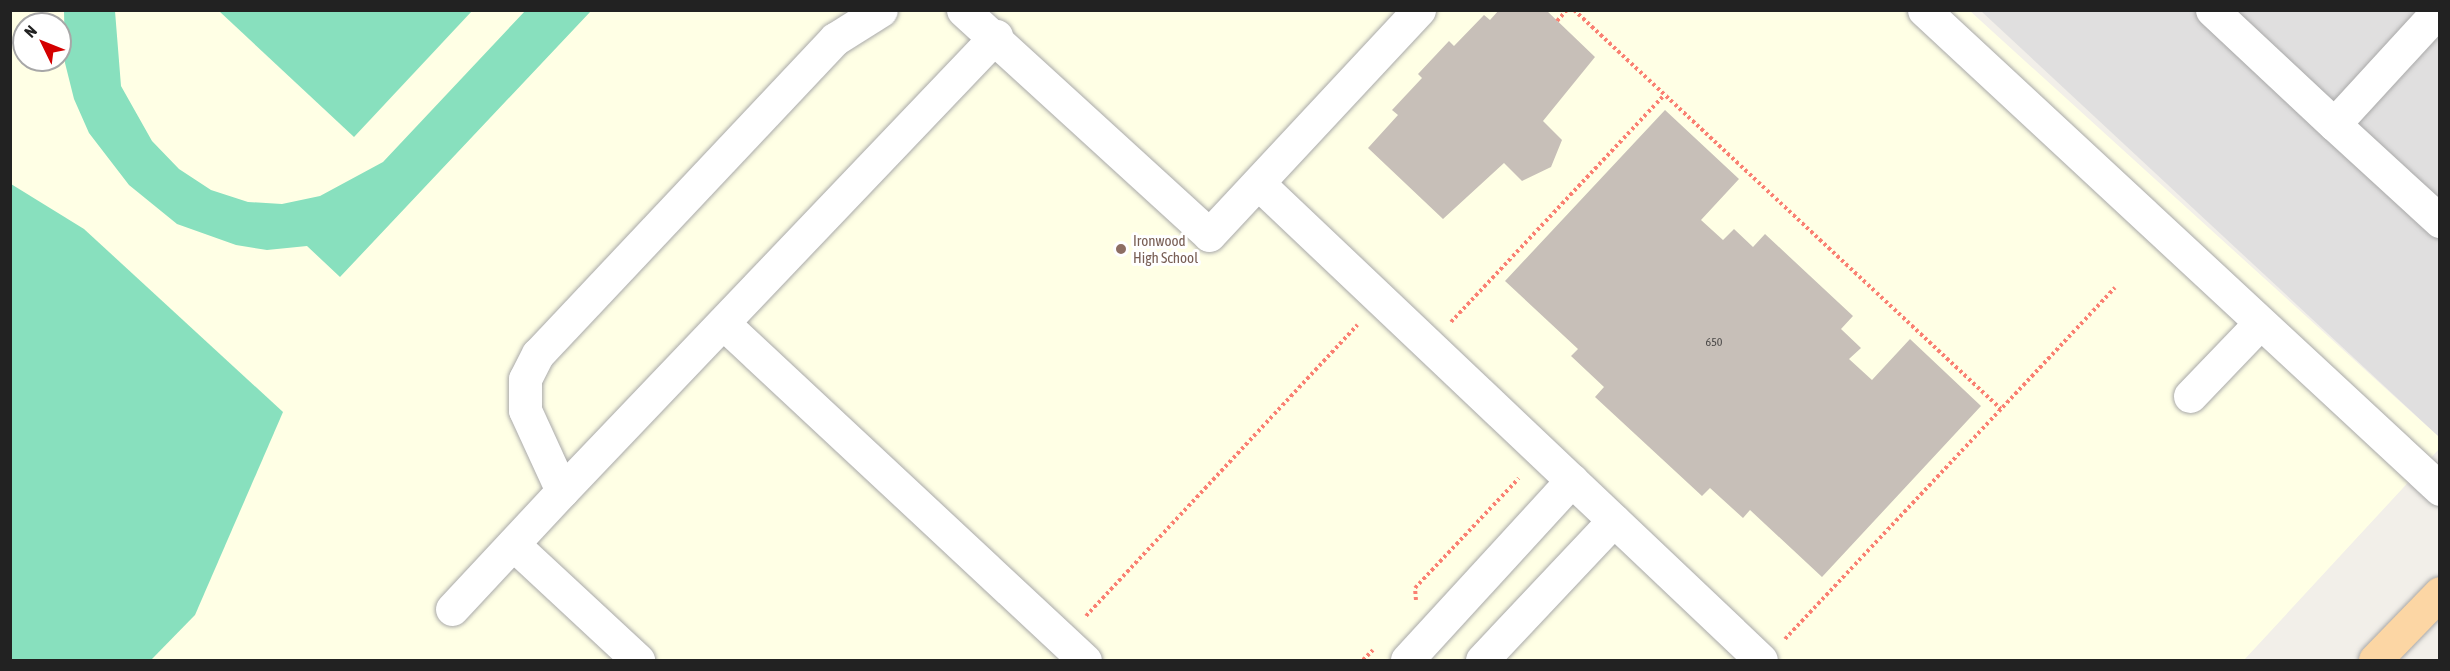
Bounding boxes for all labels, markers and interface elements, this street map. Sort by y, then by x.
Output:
north arrow [12,12,72,72]
text: N [20,21,40,41]
place label: Ironwood High School [1133,231,1198,266]
marker: Ironwood High School [1114,242,1128,256]
house number: 650 [1706,336,1722,350]

